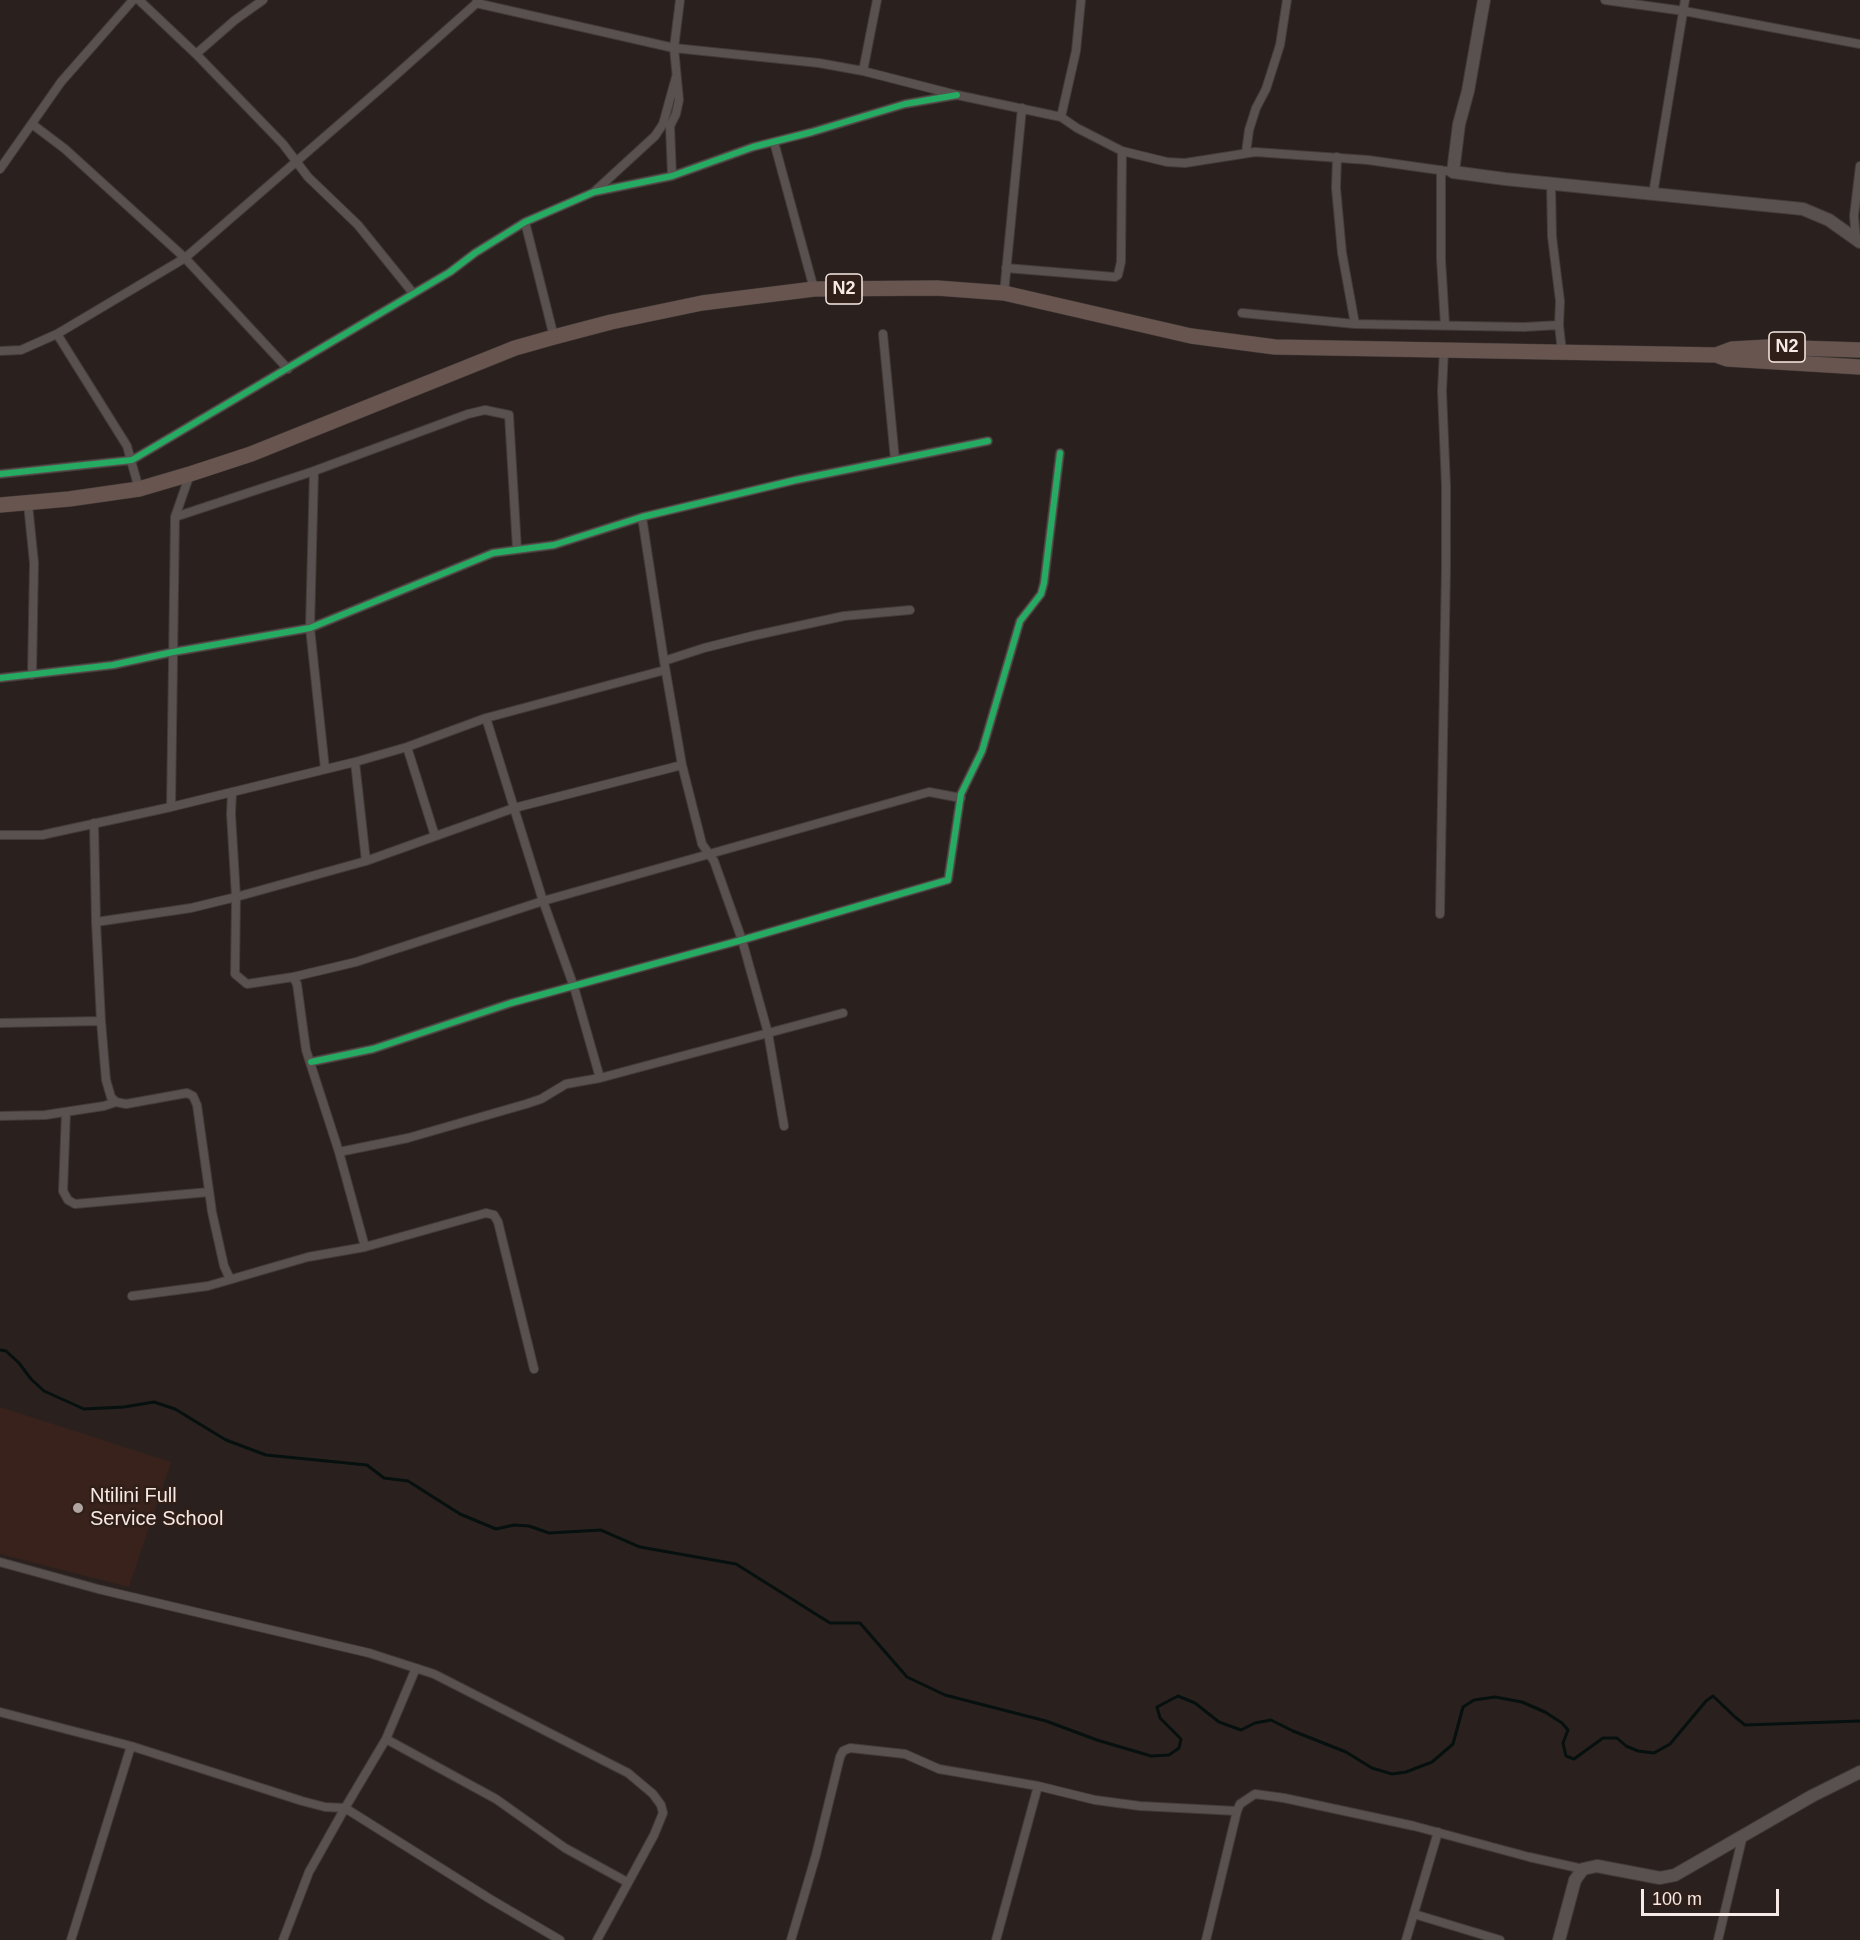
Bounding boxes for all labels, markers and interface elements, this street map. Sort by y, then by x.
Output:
road number: N2 [826,274,862,304]
road number: N2 [1769,332,1805,362]
place label: Ntilini Full Service School [90,1484,223,1531]
marker: Ntilini Full Service School [71,1501,85,1515]
scale bar [1644,1877,1782,1915]
text: 100 m [1652,1889,1702,1909]

